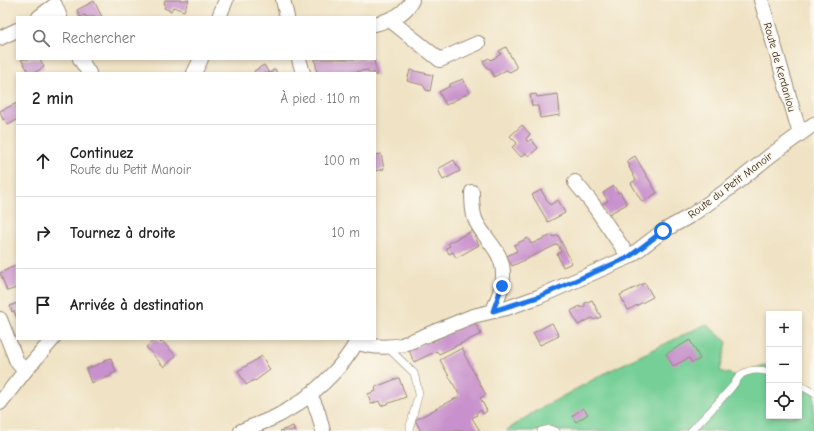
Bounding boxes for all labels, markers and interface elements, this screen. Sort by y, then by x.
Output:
search box [16,16,376,60]
street label: Route de Kerdaniou [761,21,798,113]
icon: search [30,27,52,49]
text: Rechercher [62,29,135,47]
text: 2 min [32,89,73,108]
text: À pied · 110 m [281,91,360,106]
text: Continuez [70,144,133,162]
street label: Route du Petit Manoir [686,149,776,221]
icon: ahead [32,150,54,172]
text: 100 m [324,153,360,168]
text: Route du Petit Manoir [70,162,191,177]
icon: right [32,222,54,244]
route start [654,222,672,240]
text: Tournez à droite [70,224,175,242]
text: 10 m [332,225,360,240]
route end [493,277,511,295]
icon: arrive [32,294,54,316]
text: Arrivée à destination [70,296,204,314]
map controls [766,311,802,419]
button: + [766,311,802,347]
button: − [766,347,802,383]
button: locate [766,383,802,419]

